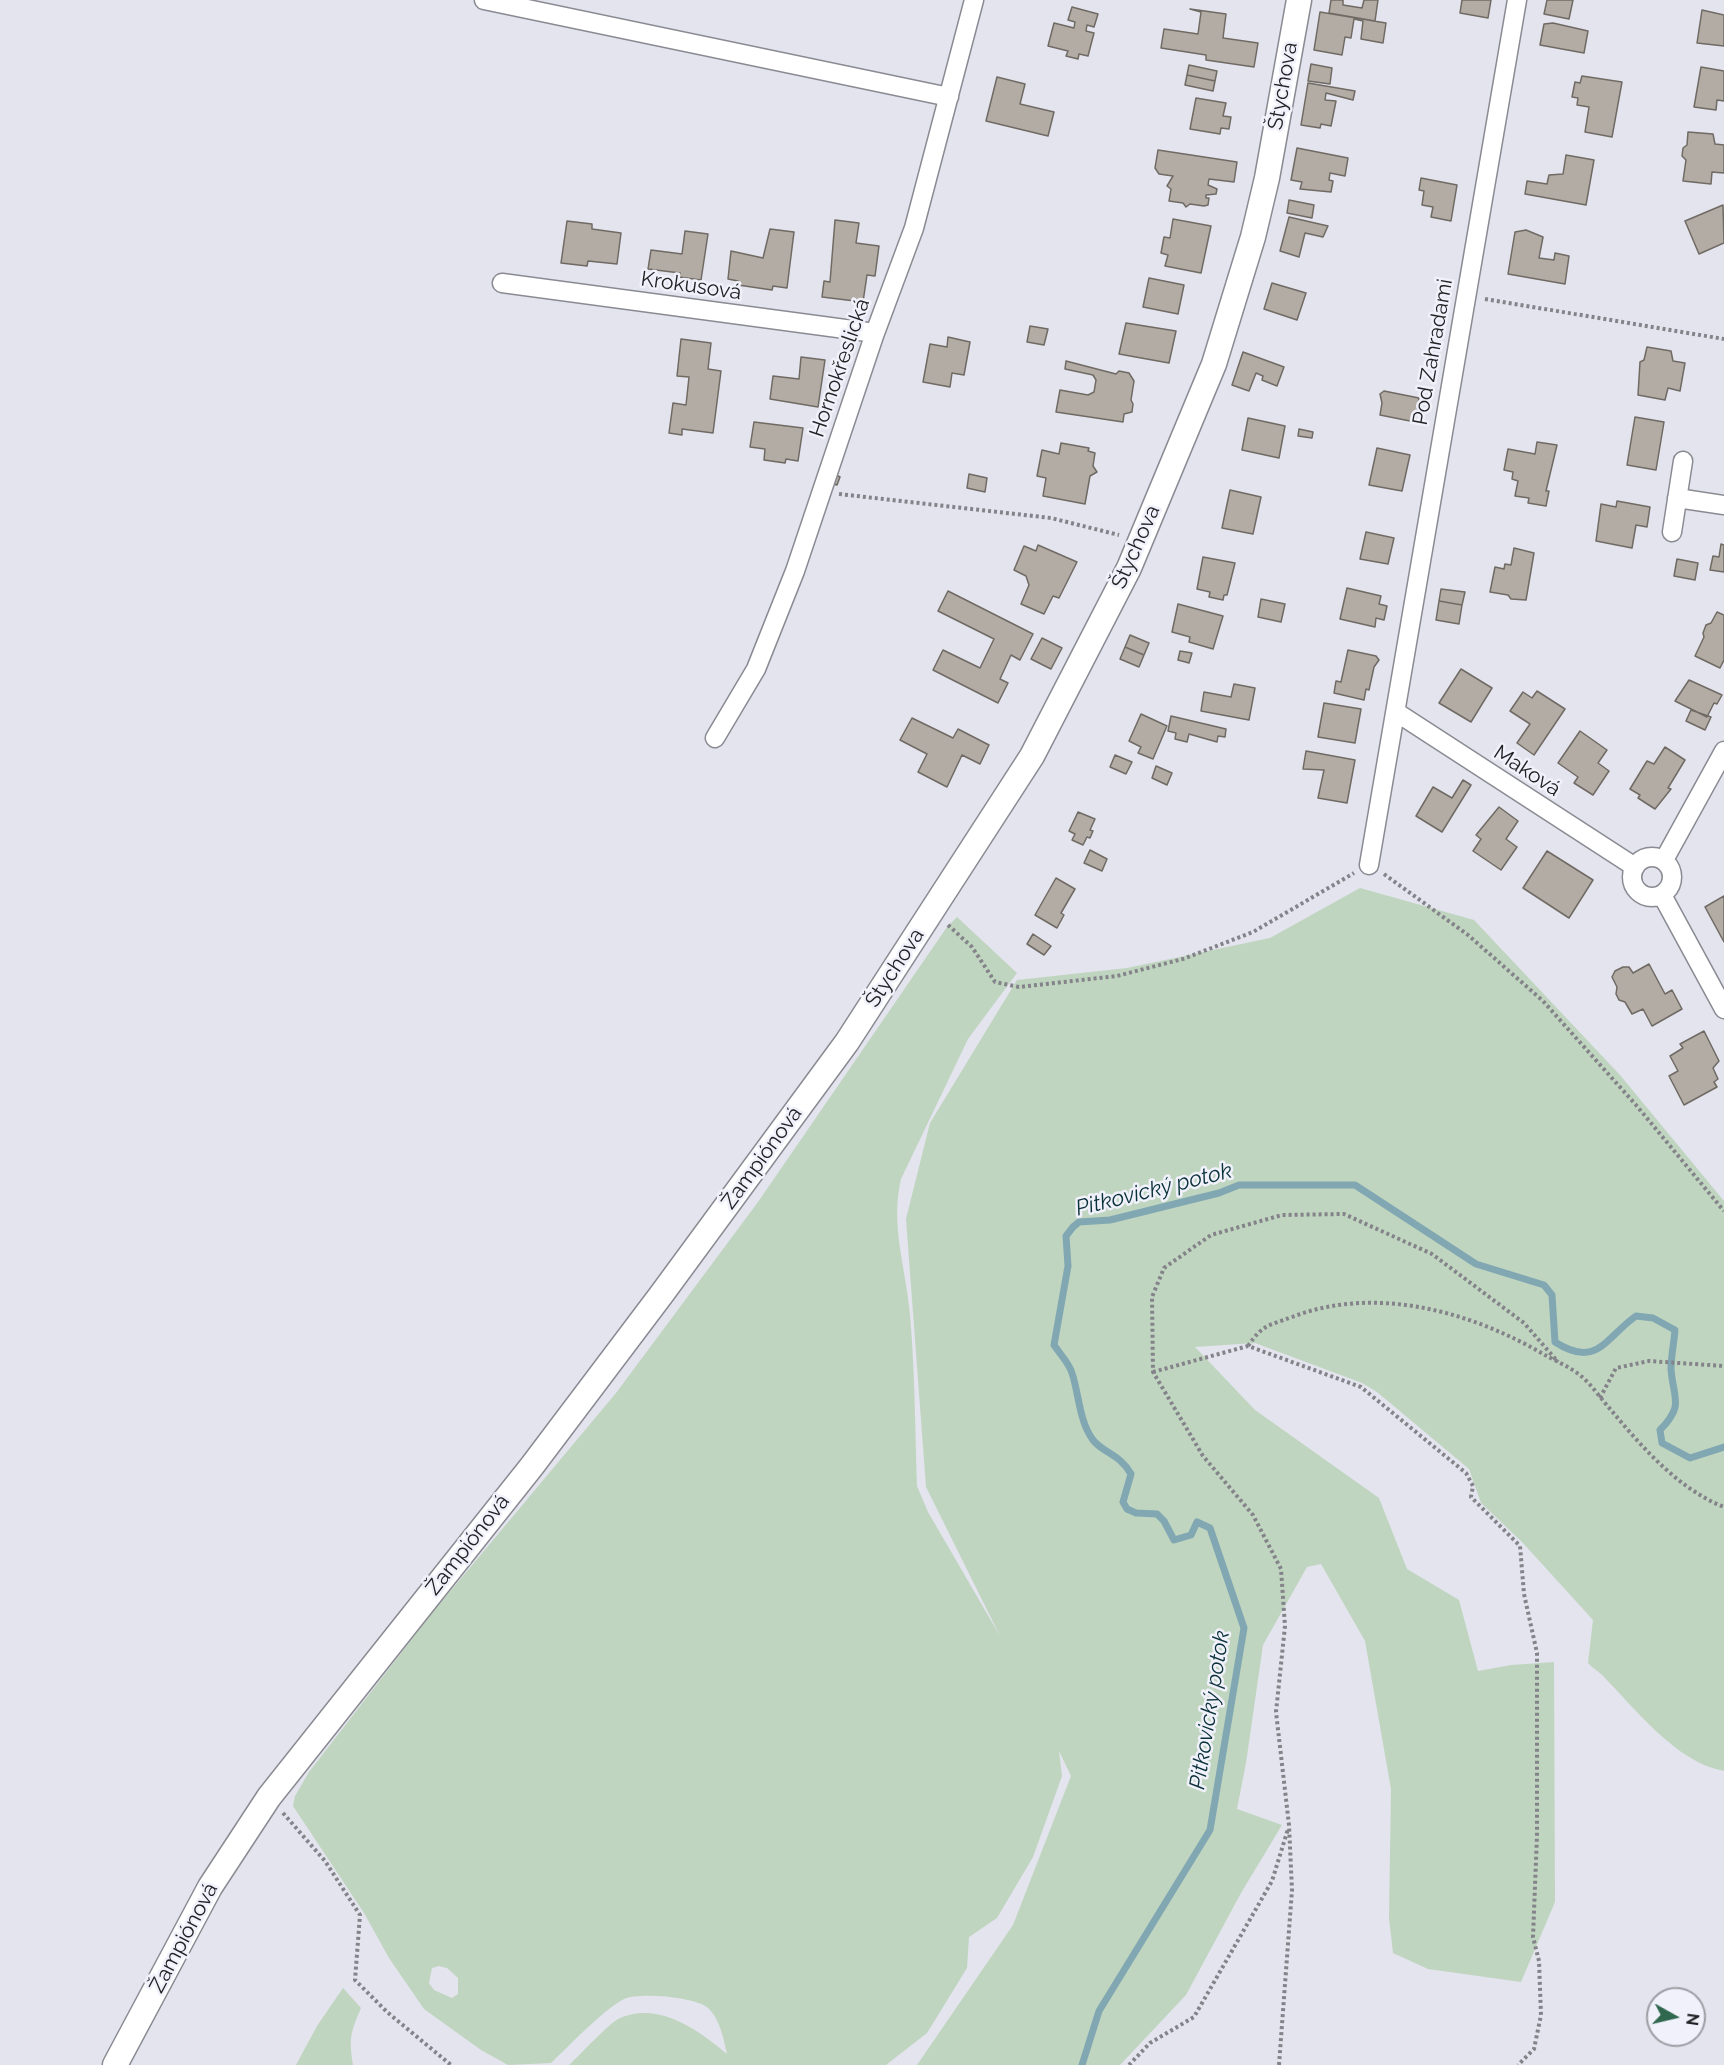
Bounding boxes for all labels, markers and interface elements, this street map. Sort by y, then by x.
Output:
street label: Štychova [1263,40,1303,132]
street label: Krokusová [639,266,743,306]
street label: Pod Zahradami [1408,277,1458,427]
street label: Hornokřeslická [804,295,876,441]
street label: Štychova [1106,501,1166,593]
street label: Maková [1489,740,1565,802]
street label: Štychova [860,924,930,1012]
street label: Žampiónová [716,1102,808,1214]
water label: Pitkovický potok [1073,1158,1235,1222]
street label: Žampiónová [421,1490,515,1600]
water label: Pitkovický potok [1184,1629,1236,1791]
street label: Žampiónová [145,1879,223,1997]
north arrow [1646,1987,1706,2047]
text: N [1682,2012,1703,2027]

